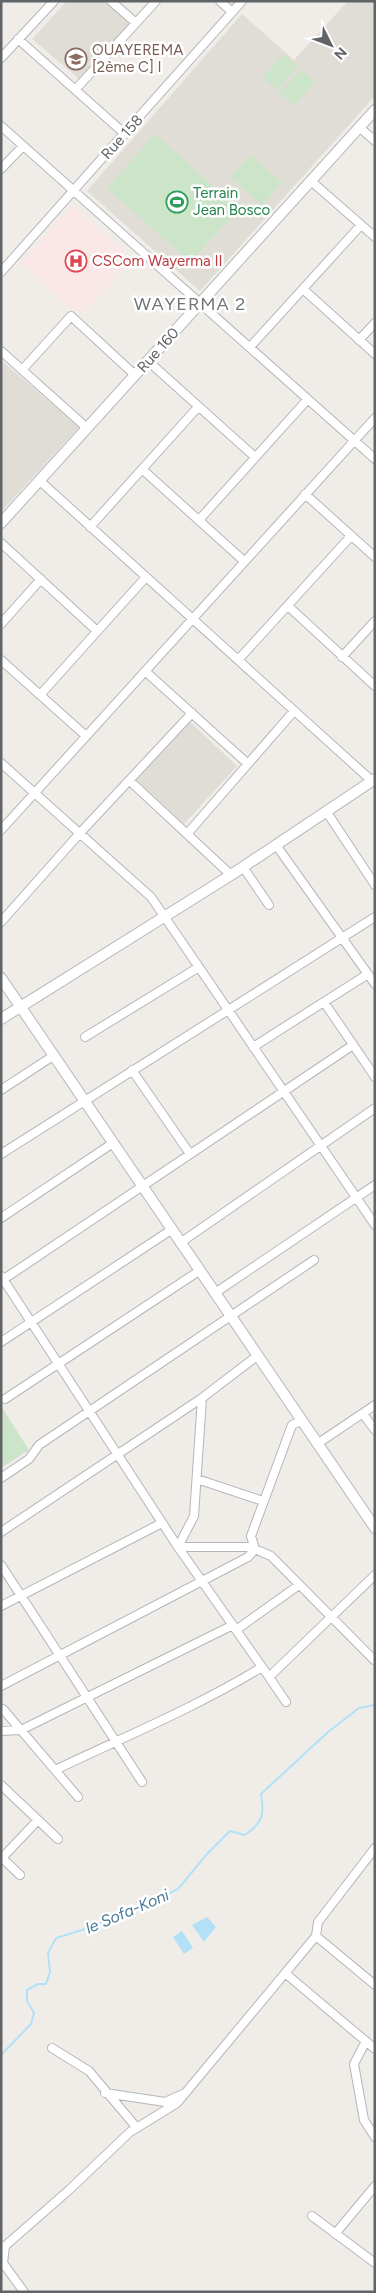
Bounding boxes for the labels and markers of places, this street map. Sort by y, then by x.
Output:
place label: OUAYEREMA [2ème C] I [92,41,183,76]
school or university icon: OUAYEREMA [2ème C] I [64,47,88,71]
place label: Terrain Jean Bosco [193,184,271,219]
sports icon: Terrain Jean Bosco [165,190,189,214]
hospital icon: CSCom Wayerma II [64,249,88,273]
place label: CSCom Wayerma II [92,252,223,270]

